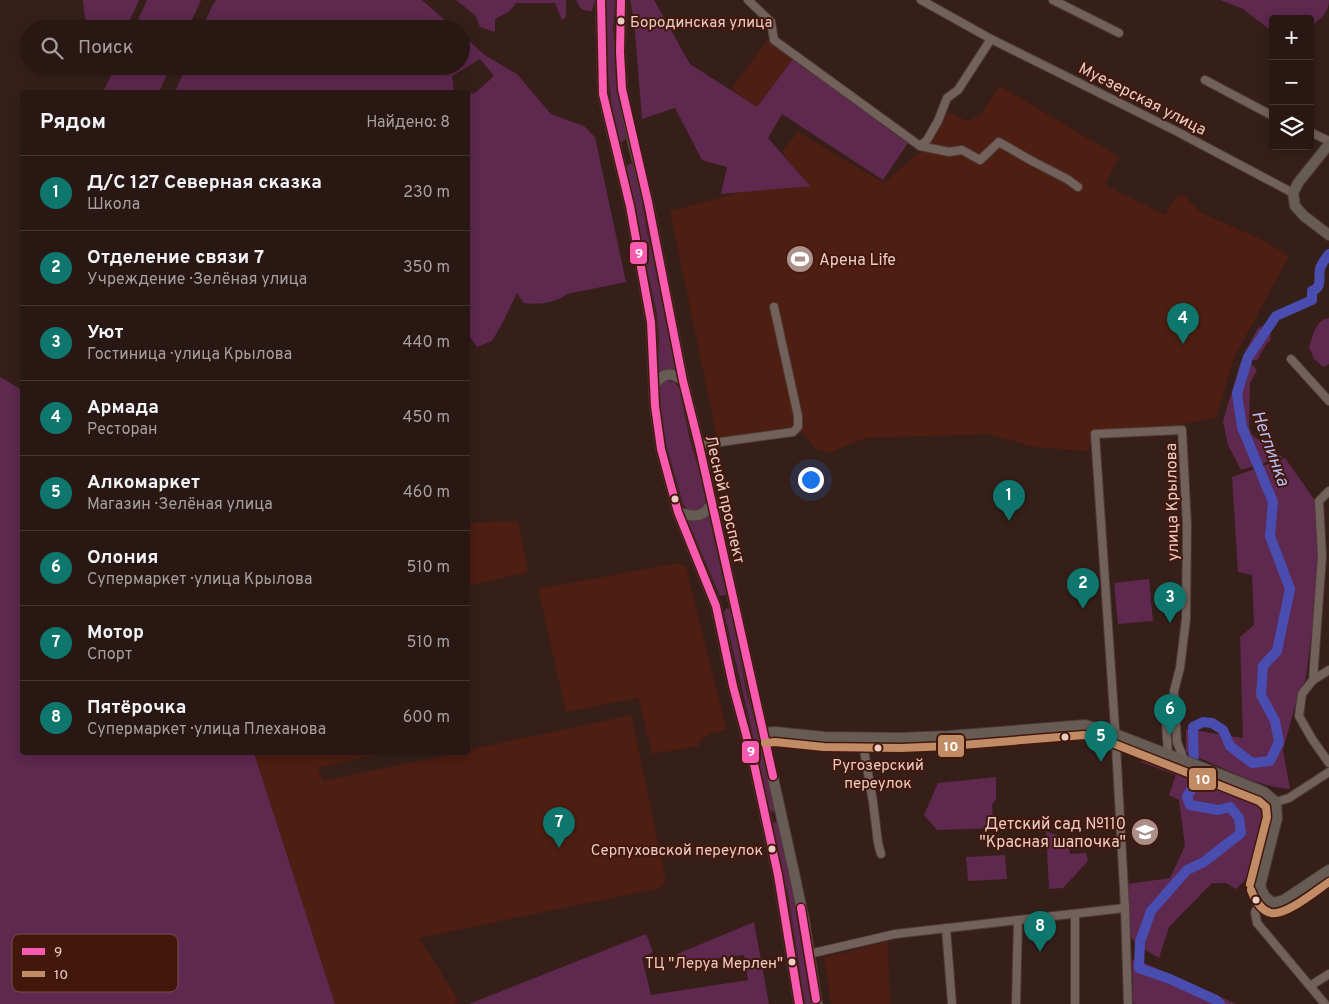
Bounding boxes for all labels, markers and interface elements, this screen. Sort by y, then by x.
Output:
place label: Бородинская улица [630,14,772,33]
map controls [1269,15,1314,150]
button: + [1269,15,1314,60]
marker: Бородинская улица [616,16,626,26]
search box [20,20,470,75]
icon: search [38,34,66,62]
text: Поиск [78,36,134,60]
street label: Муезерская улица [1075,59,1209,141]
button: − [1269,60,1314,105]
button: layers [1269,105,1314,150]
text: Рядом [40,109,106,136]
text: Найдено: 8 [366,113,450,133]
text: Д/С 127 Северная сказка [87,171,322,195]
text: 1 [53,183,59,203]
text: 230 m [403,183,450,203]
text: Школа [87,195,140,215]
line badge: 9 [629,241,648,265]
sports icon: Арена Life [785,244,815,274]
text: Отделение связи 7 [87,246,264,270]
text: 9 [635,246,643,263]
place label: Арена Life [819,251,896,271]
text: 2 [51,258,61,278]
text: 350 m [403,258,450,278]
text: Учреждение · Зелёная улица [87,270,307,290]
pin: 4 [1167,303,1199,344]
text: Уют [87,321,123,345]
text: 3 [51,333,61,353]
text: 440 m [403,333,450,353]
text: Гостиница · улица Крылова [87,345,292,365]
text: Армада [87,396,159,420]
text: 4 [51,408,61,428]
text: 450 m [403,408,450,428]
water label: Неглинка [1245,408,1294,490]
text: Ресторан [87,420,158,440]
street label: Лесной проспект [700,433,749,566]
street label: улица Крылова [1162,443,1184,561]
your location [798,467,824,493]
text: Алкомаркет [87,471,200,495]
pin: 1 [993,480,1025,521]
text: 5 [51,483,61,503]
text: 460 m [403,483,450,503]
unlabelled marker [670,494,680,504]
text: Магазин · Зелёная улица [87,495,273,515]
text: Олония [87,546,158,570]
text: 6 [51,558,61,578]
text: 510 m [407,558,450,578]
pin: 2 [1067,568,1099,609]
text: Супермаркет · улица Крылова [87,570,312,590]
pin: 3 [1154,582,1186,623]
text: Мотор [87,621,144,645]
text: 7 [52,633,60,653]
text: 510 m [407,633,450,653]
text: Спорт [87,645,132,665]
pin: 6 [1154,694,1186,735]
text: Пятёрочка [87,696,186,720]
text: 8 [51,708,61,728]
text: 600 m [403,708,450,728]
text: Супермаркет · улица Плеханова [87,720,326,740]
pin: 5 [1085,721,1117,762]
unlabelled marker [1060,732,1070,742]
line badge: 10 [937,734,965,758]
text: 10 [944,739,958,756]
line badge: 9 [741,740,760,764]
marker: Ругозерский переулок [873,743,883,753]
text: 9 [747,744,755,761]
place label: Ругозерский переулок [832,757,924,794]
line badge: 10 [1188,767,1217,791]
text: 10 [1196,772,1210,789]
pin: 7 [543,807,575,848]
place label: Детский сад №110 "Красная шапочка" [979,815,1126,853]
school or university icon: Детский сад №110 "Красная шапочка" [1130,817,1160,847]
place label: Серпуховской переулок [591,842,763,861]
marker: Серпуховской переулок [767,844,777,854]
unlabelled marker [1251,895,1261,905]
pin: 8 [1024,911,1056,952]
legend [12,934,178,992]
text: 9 [54,944,62,961]
place label: ТЦ "Леруа Мерлен" [645,955,783,974]
marker: ТЦ "Леруа Мерлен" [787,957,797,967]
text: 10 [54,967,68,984]

